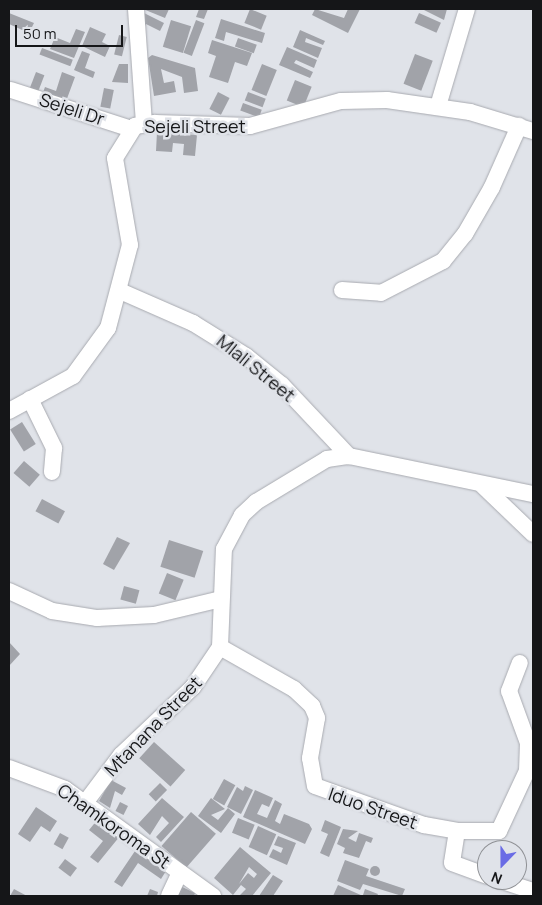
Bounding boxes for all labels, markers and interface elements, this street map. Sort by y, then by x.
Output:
scale bar [18,15,125,47]
text: 50 m [23,23,57,44]
street label: Sejeli Dr [37,88,107,130]
street label: Sejeli Street [144,115,246,137]
street label: Mlali Street [213,330,299,406]
street label: Mtanana Street [100,672,206,780]
street label: Chamkoroma St [54,779,174,873]
street label: Iduo Street [326,783,420,833]
north arrow [477,840,527,890]
text: N [488,868,505,889]

